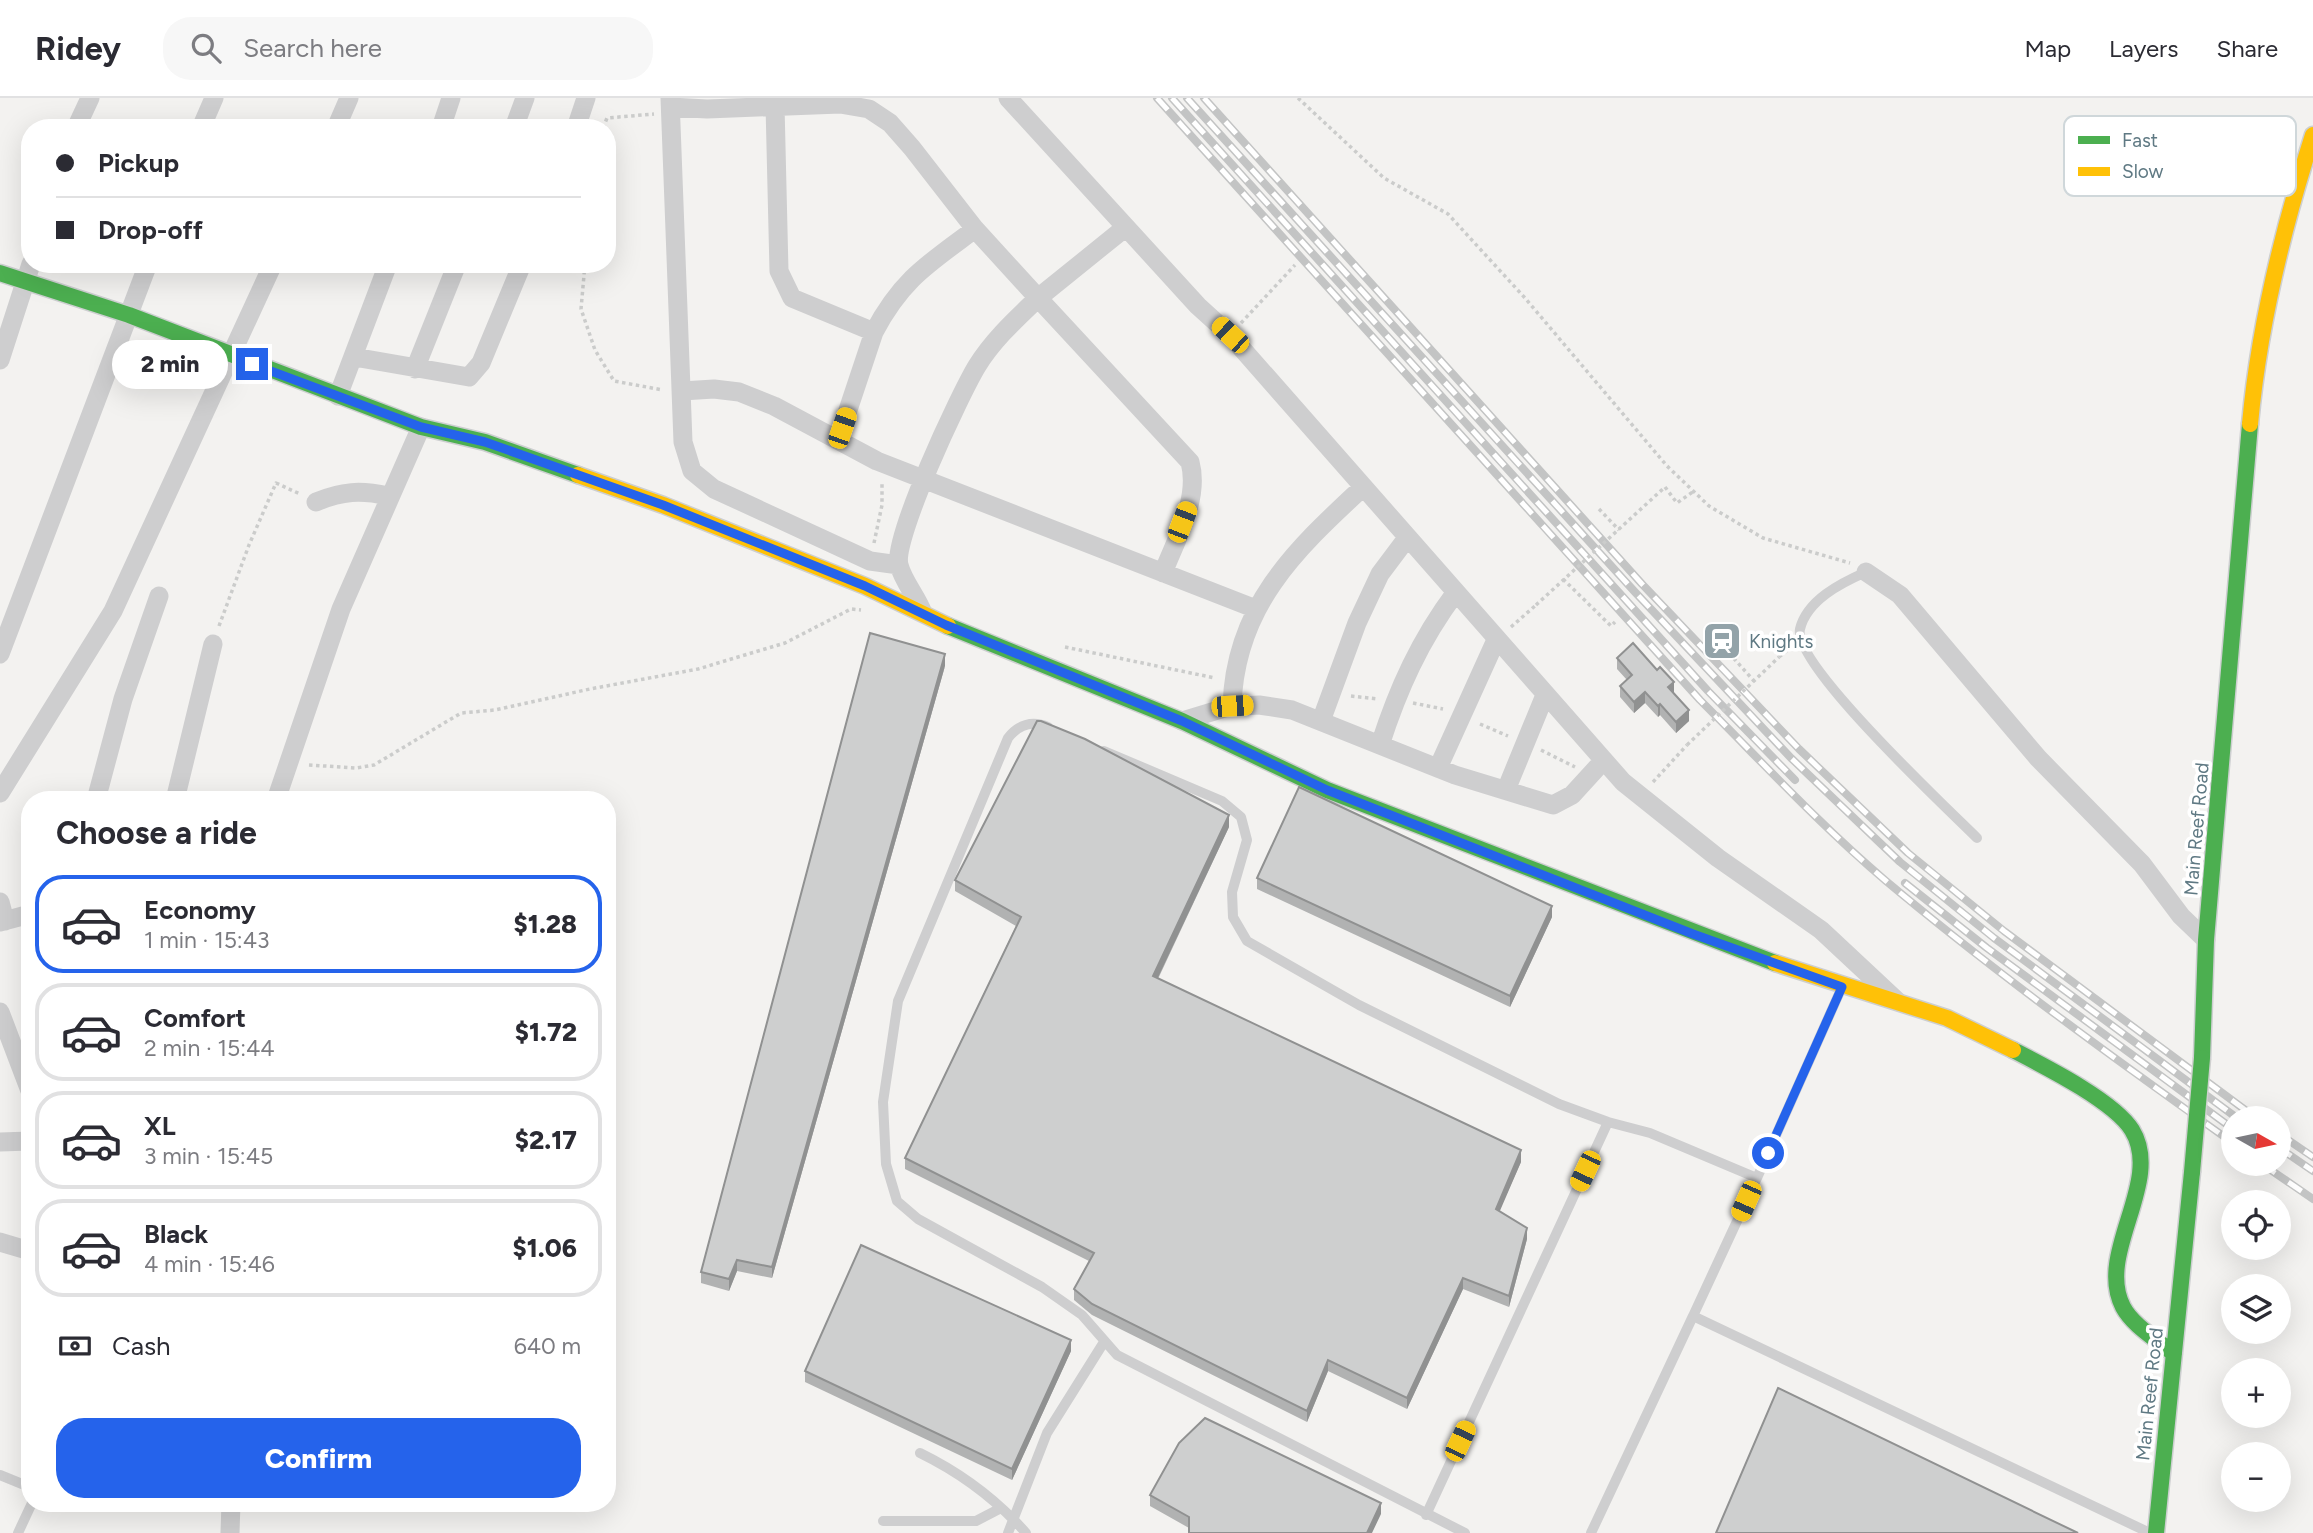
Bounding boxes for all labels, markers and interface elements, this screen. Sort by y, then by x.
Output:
search box [163,17,653,80]
text: Ridey [35,29,121,68]
icon: search [187,29,225,67]
text: Search here [243,32,382,64]
text: Map [2024,34,2071,63]
text: Layers [2109,34,2178,63]
text: Share [2216,34,2278,63]
legend [2064,116,2296,196]
text: Fast [2122,129,2158,152]
text: Pickup [98,147,179,179]
text: Slow [2122,160,2164,183]
text: Drop-off [98,214,203,246]
car [1208,313,1253,357]
callout: 2 min [112,340,228,388]
route end [236,348,268,380]
text: 2 min [141,350,199,378]
car [826,405,859,451]
car [1165,499,1200,545]
station icon: Knights [1701,620,1743,662]
place label: Knights [1749,630,1813,653]
car [1211,694,1254,718]
street label: Main Reef Road [2179,762,2214,897]
text: Choose a ride [56,814,257,852]
icon: car [60,893,123,956]
text: Economy [144,894,256,926]
text: $1.28 [514,908,577,940]
text: 1 min · 15:43 [144,926,269,954]
icon: car [60,1001,123,1064]
text: Comfort [144,1002,246,1034]
text: $1.72 [515,1016,577,1048]
text: 2 min · 15:44 [144,1034,275,1062]
north arrow [2221,1106,2291,1176]
map controls [2221,1106,2291,1512]
icon: car [60,1109,123,1172]
text: XL [144,1110,176,1142]
text: $2.17 [515,1124,577,1156]
route start [1752,1137,1784,1169]
text: 3 min · 15:45 [144,1142,273,1170]
car [1567,1148,1604,1194]
car [1728,1178,1765,1224]
button: locate [2221,1190,2291,1260]
icon: car [60,1217,123,1280]
text: Black [144,1218,208,1250]
text: $1.06 [512,1232,577,1264]
text: 4 min · 15:46 [144,1250,275,1278]
button: layers [2221,1274,2291,1344]
street label: Main Reef Road [2131,1326,2168,1462]
icon: cash [56,1327,94,1365]
text: Cash [112,1330,171,1362]
text: 640 m [514,1332,581,1360]
button: + [2221,1358,2291,1428]
button: Confirm [56,1418,581,1498]
car [1442,1418,1479,1464]
button: − [2221,1442,2291,1512]

